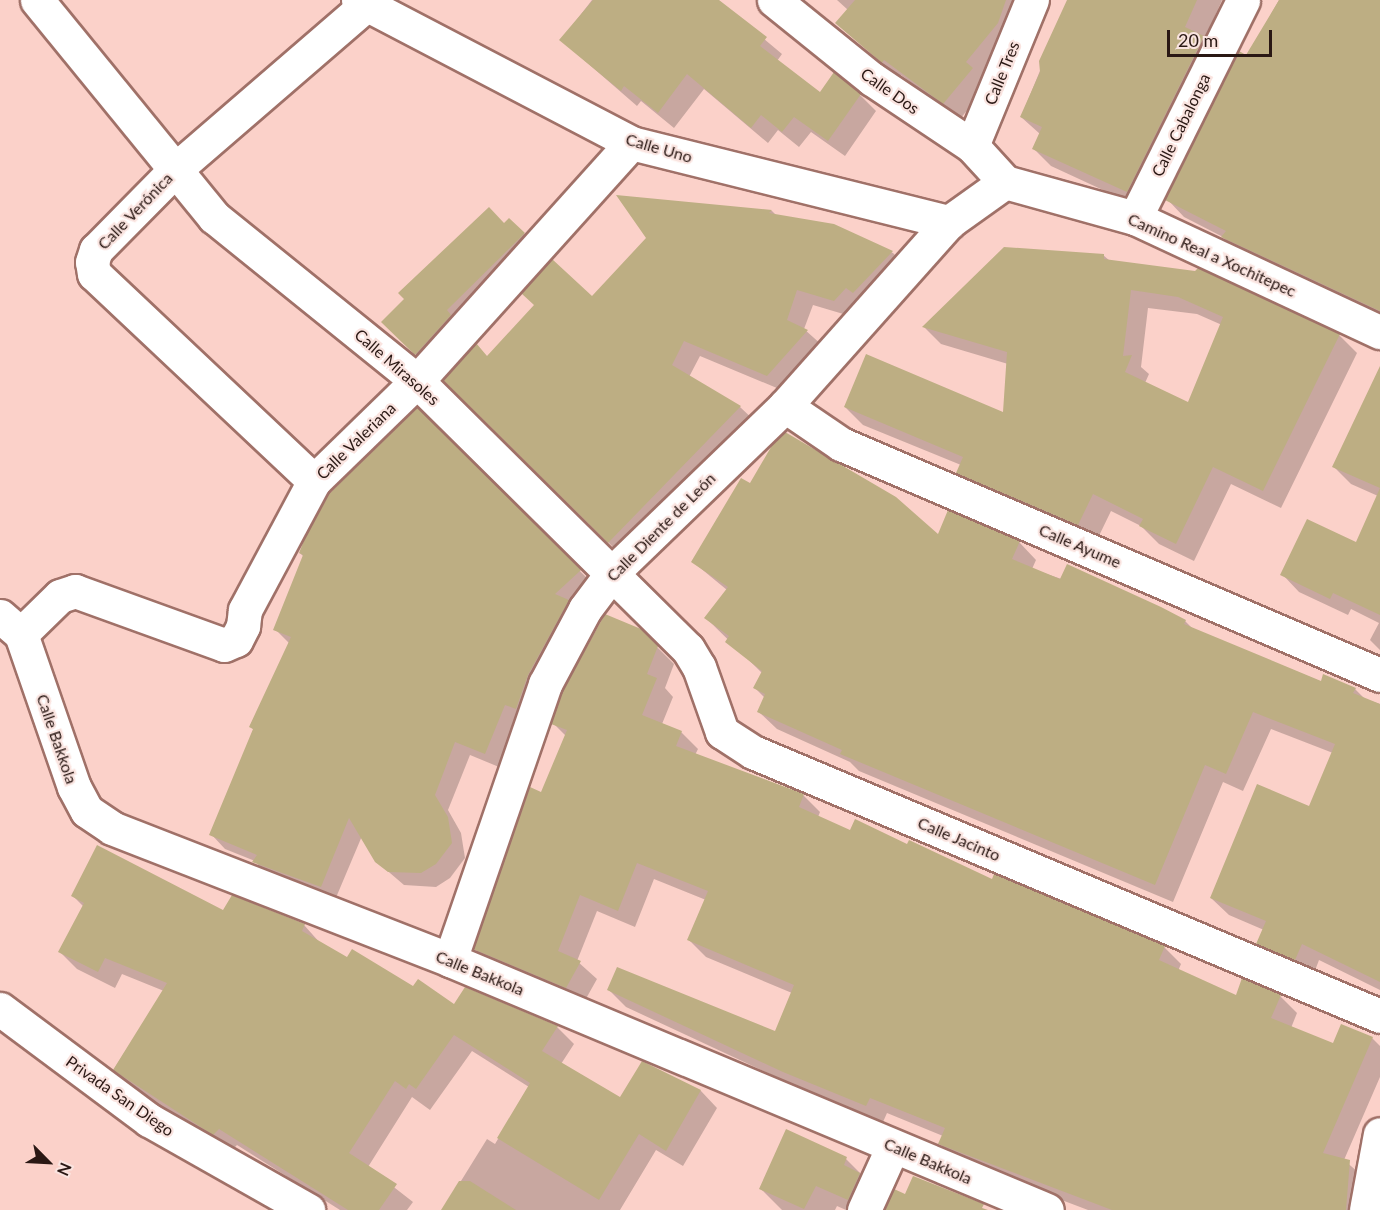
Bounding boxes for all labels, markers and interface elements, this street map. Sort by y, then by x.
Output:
scale bar [1170,18,1275,56]
text: 20 m [1178,29,1218,51]
street label: Calle Tres [980,38,1024,108]
street label: Calle Dos [857,64,923,118]
street label: Calle Cabalonga [1148,70,1214,180]
street label: Calle Uno [624,129,694,167]
street label: Calle Verónica [93,168,177,254]
street label: Camino Real a Xochitepec [1125,209,1299,301]
street label: Calle Mirasoles [351,325,443,409]
street label: Calle Valeriana [312,398,400,484]
street label: Calle Diente de León [603,469,719,585]
street label: Calle Ayume [1036,520,1124,572]
street label: Calle Bakkola [33,692,81,786]
street label: Calle Jacinto [915,813,1003,865]
street label: Calle Bakkola [433,947,527,999]
street label: Privada San Diego [62,1052,178,1140]
north arrow [18,1132,78,1192]
street label: Calle Bakkola [881,1134,975,1188]
text: N [54,1160,76,1179]

